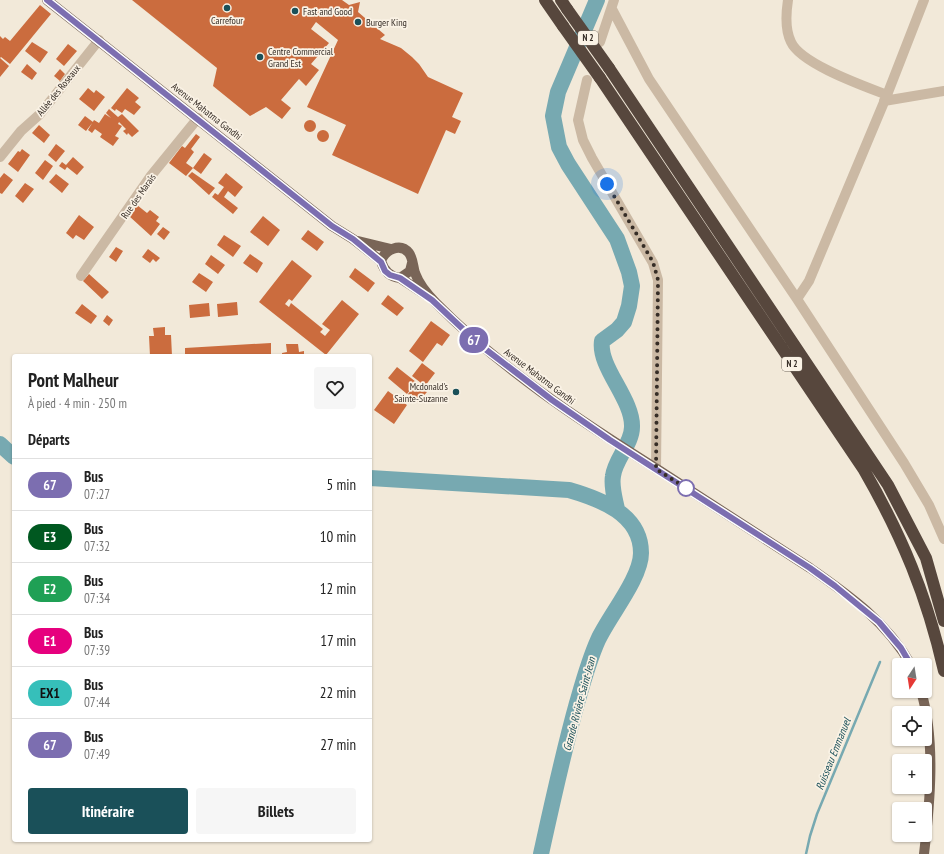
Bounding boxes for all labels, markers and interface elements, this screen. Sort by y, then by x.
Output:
marker: Carrefour [222,3,232,13]
place label: Fast and Good [303,5,352,18]
marker: Fast and Good [290,6,300,16]
place label: Carrefour [211,14,243,27]
place label: Burger King [366,16,407,29]
marker: Burger King [353,17,363,27]
road number: N 2 [578,31,598,45]
place label: Centre Commercial Grand Est [268,45,334,70]
marker: Centre Commercial Grand Est [255,52,265,62]
street label: Allée des Roseaux [34,62,83,119]
street label: Avenue Mahatma Gandhi [169,80,244,143]
street label: Rue des Marais [118,171,159,221]
your location [597,174,617,194]
line badge: 67 [456,327,492,353]
text: 67 [467,331,481,349]
street label: Avenue Mahatma Gandhi [502,345,578,407]
road number: N 2 [782,357,802,371]
button: heart [314,367,356,409]
text: Pont Malheur [28,368,119,392]
place label: Mcdonald's Sainte-Suzanne [394,380,449,405]
marker: Mcdonald's Sainte-Suzanne [451,387,461,397]
text: À pied · 4 min · 250 m [28,395,127,412]
text: Départs [28,430,70,449]
text: Bus [84,467,103,486]
text: 5 min [326,475,356,494]
text: 67 [43,476,57,494]
unlabelled marker [677,479,695,497]
text: 07:27 [84,486,110,503]
text: Bus [84,519,103,538]
text: 10 min [320,527,356,546]
text: E3 [44,528,56,546]
text: 07:32 [84,538,110,555]
text: Bus [84,571,103,590]
text: 12 min [320,579,356,598]
text: E2 [44,580,56,598]
text: 07:34 [84,590,110,607]
text: Bus [84,623,103,642]
text: 17 min [320,631,356,650]
text: E1 [44,632,56,650]
text: 07:39 [84,642,110,659]
water label: Grande Rivière Saint-Jean [560,654,599,753]
north arrow [892,658,932,698]
map controls [892,658,932,842]
text: Bus [84,675,103,694]
text: 22 min [320,683,356,702]
text: EX1 [40,684,60,702]
text: 07:44 [84,694,110,711]
button: locate [892,706,932,746]
water label: Ruisseau Emmanuel [812,715,854,792]
text: Bus [84,727,103,746]
text: 27 min [320,735,356,754]
text: 67 [43,736,57,754]
text: 07:49 [84,746,110,763]
button: + [892,754,932,794]
button: Itinéraire [28,788,188,834]
button: Billets [196,788,356,834]
button: − [892,802,932,842]

